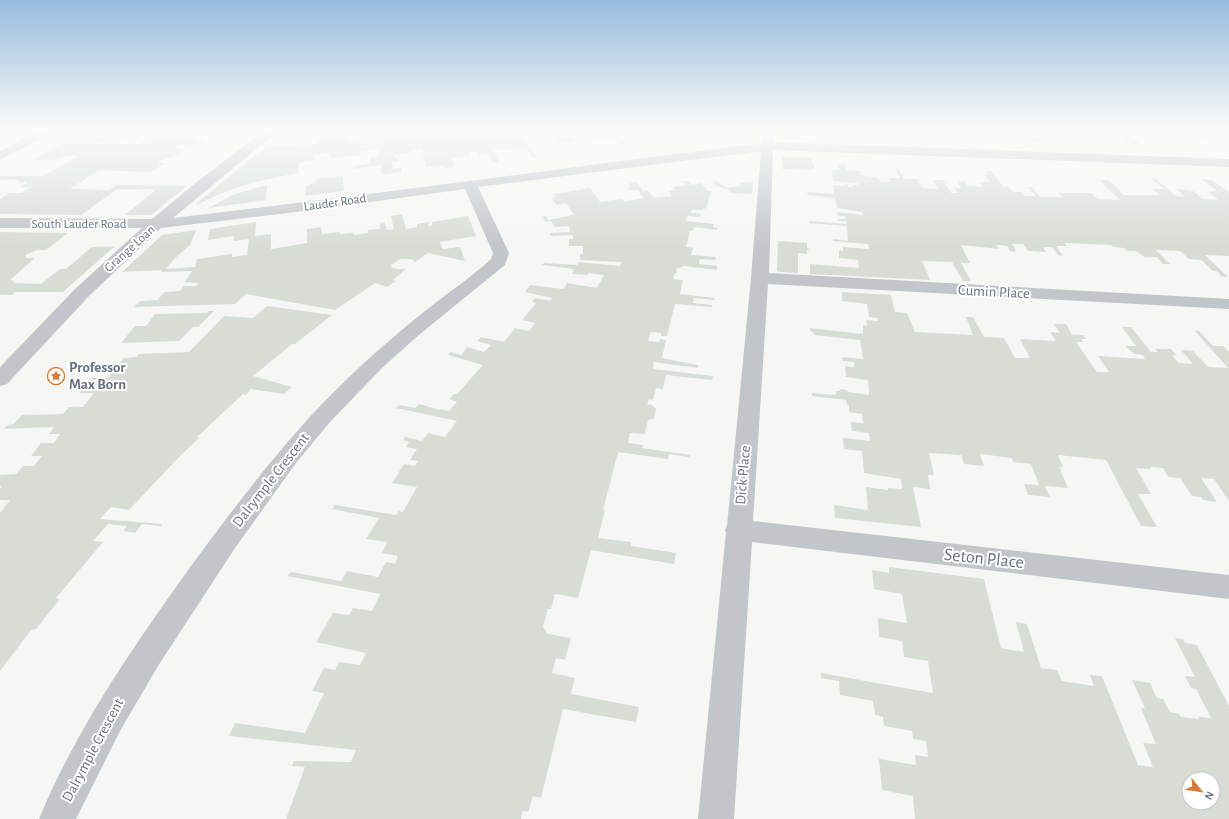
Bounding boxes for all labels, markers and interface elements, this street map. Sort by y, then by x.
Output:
street label: Lauder Road [303,192,367,214]
street label: South Lauder Road [32,218,127,231]
street label: Grange Loan [102,223,158,275]
street label: Cumin Place [958,283,1030,301]
place label: Professor Max Born [69,360,126,392]
place icon: Professor Max Born [46,366,66,386]
street label: Dalrymple Crescent [230,430,312,530]
street label: Dick Place [733,445,753,505]
street label: Seton Place [943,546,1025,572]
street label: Dalrymple Crescent [60,696,127,804]
north arrow [1181,771,1221,811]
text: N [1203,790,1216,802]

